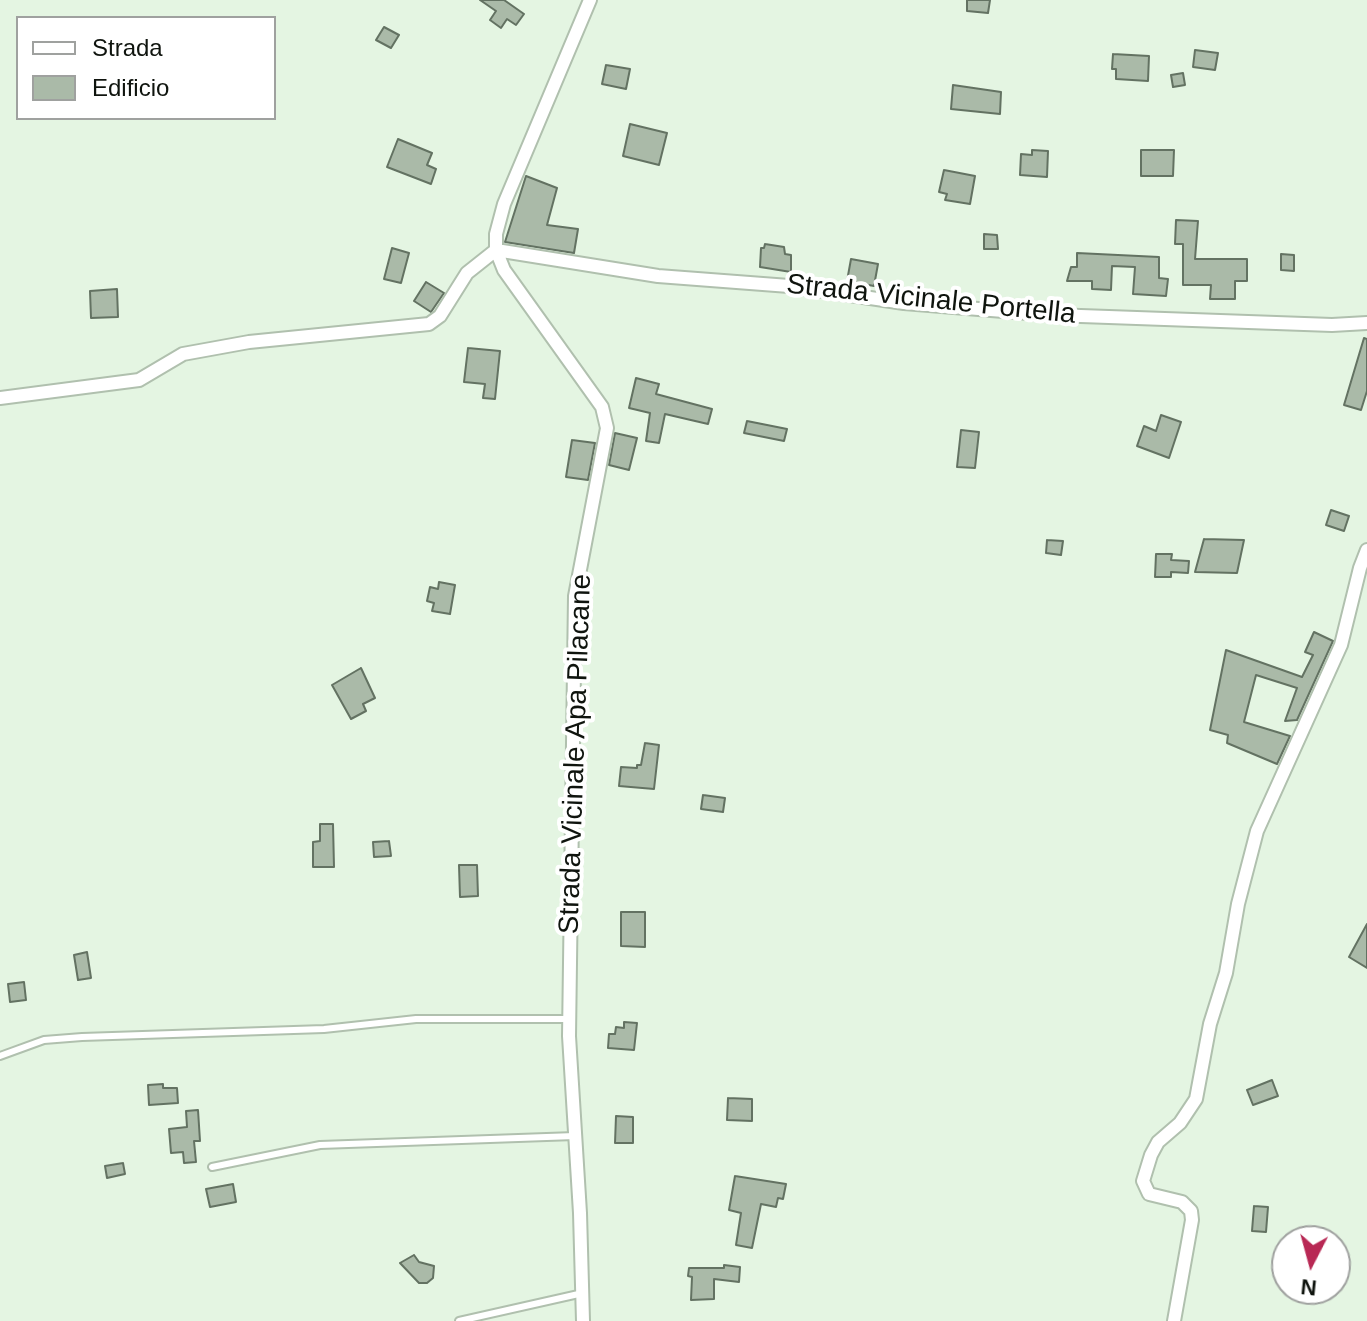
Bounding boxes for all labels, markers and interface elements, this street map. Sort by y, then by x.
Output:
legend [16,16,276,120]
text: Strada [92,34,163,61]
text: Edificio [92,74,169,101]
street label: Strada Vicinale Portella [785,268,1077,332]
street label: Strada Vicinale Apa Pilacane [553,573,599,935]
north arrow [1271,1225,1351,1305]
text: N [1299,1274,1318,1301]

